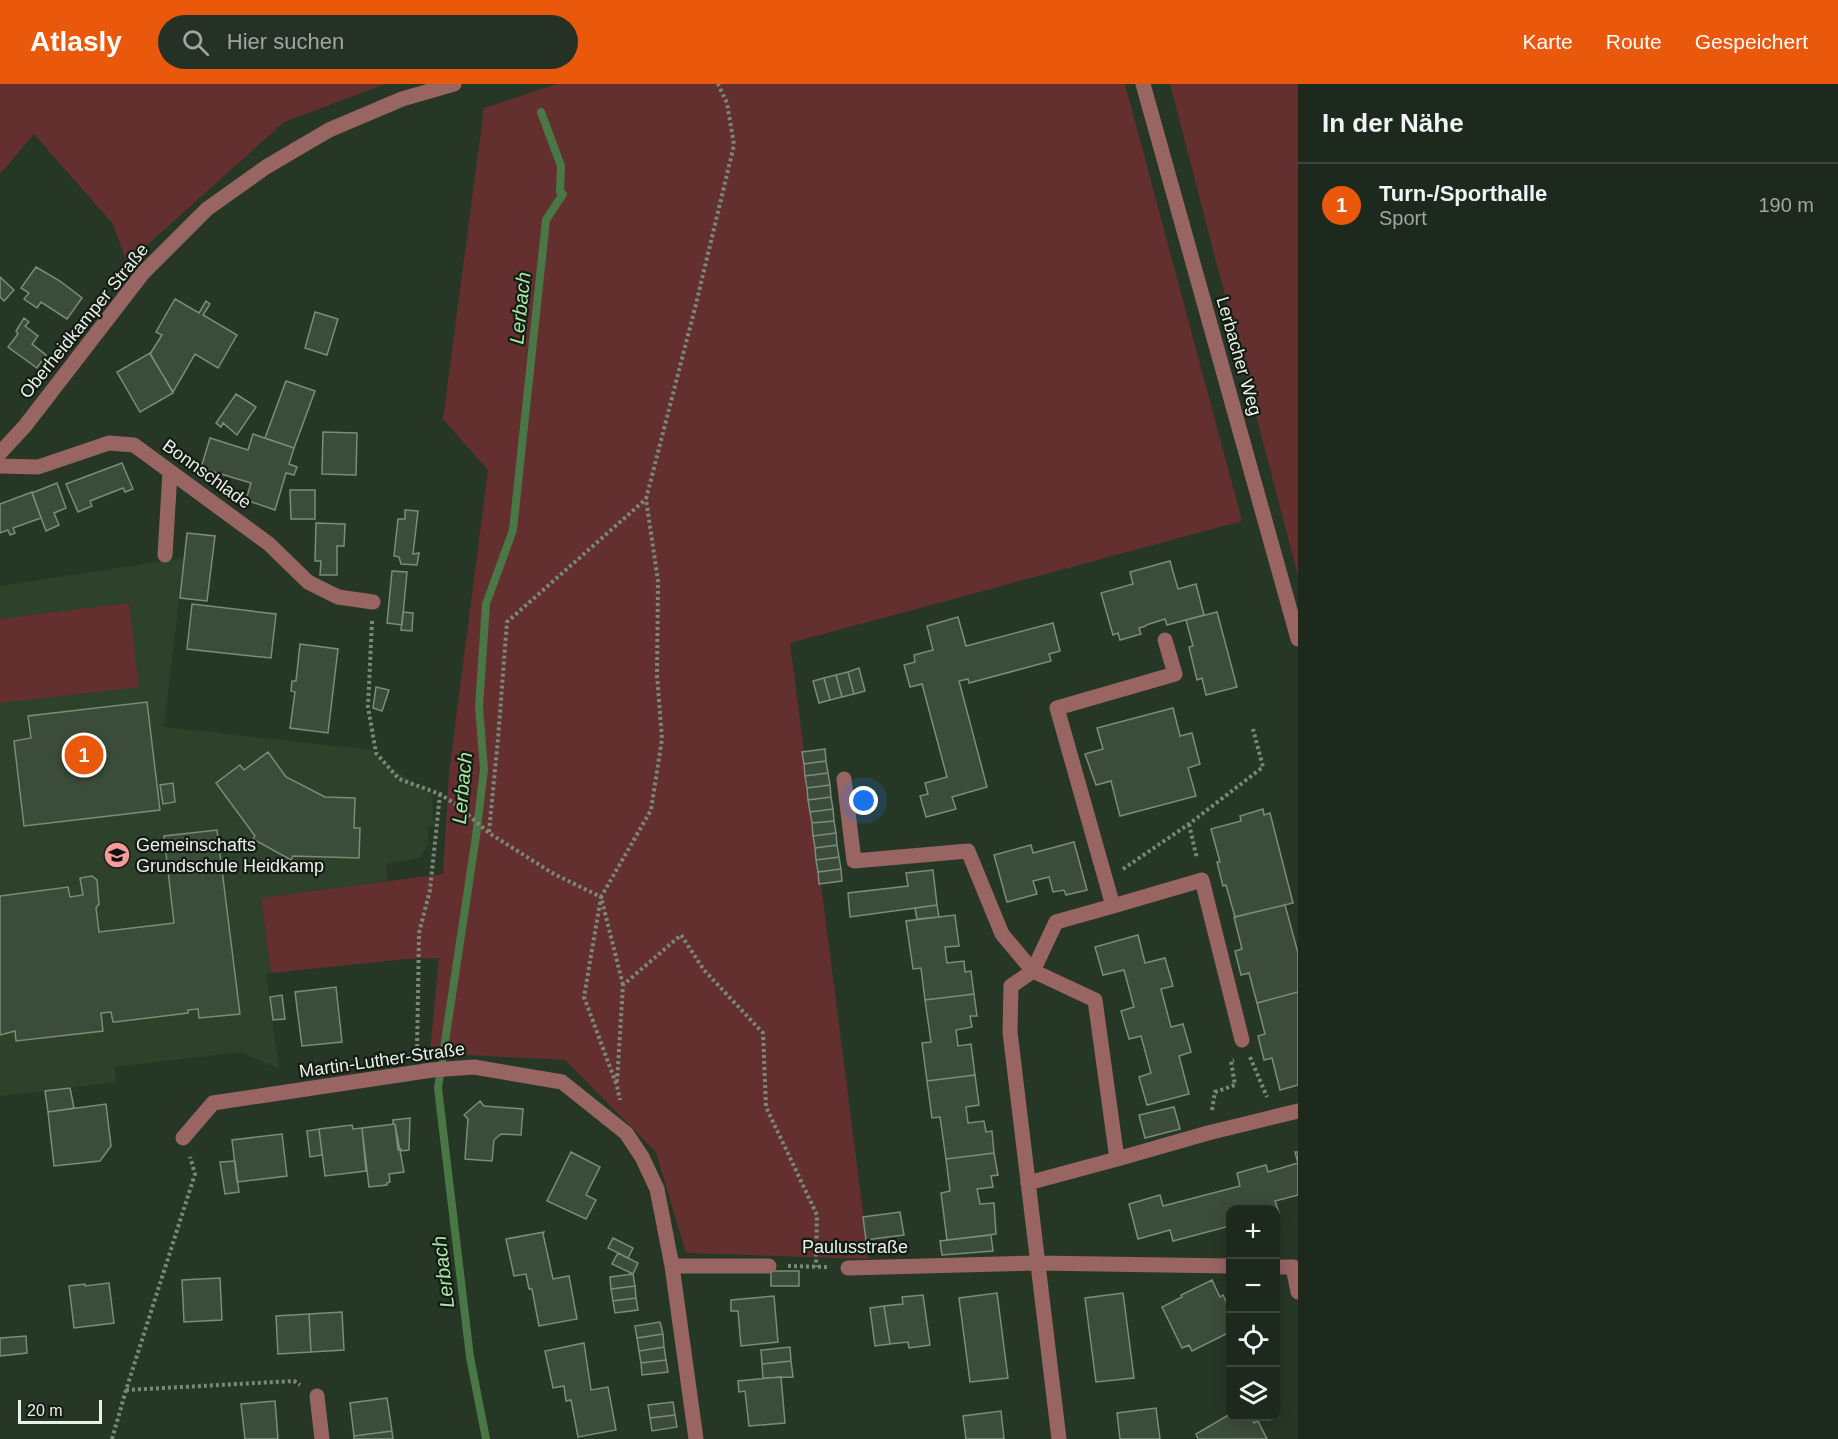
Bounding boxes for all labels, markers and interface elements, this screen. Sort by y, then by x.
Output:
search box [158,15,578,69]
text: Atlasly [30,26,122,57]
icon: search [179,26,212,59]
text: Hier suchen [227,29,344,54]
text: Karte [1523,30,1573,53]
text: Route [1606,30,1662,53]
text: Gespeichert [1695,30,1808,53]
text: In der Nähe [1322,108,1464,138]
text: Turn-/Sporthalle [1379,181,1547,206]
text: 1 [1336,194,1347,216]
text: 190 m [1758,194,1814,216]
text: Sport [1379,207,1427,229]
street label: Oberheidkamper Straße [15,240,153,402]
water label: Lerbach [505,271,535,345]
street label: Lerbacher Weg [1212,294,1266,418]
street label: Bonnschlade [159,435,255,513]
pin: 1 [64,732,104,778]
water label: Lerbach [448,751,476,825]
your location [849,786,878,815]
place label: Gemeinschafts Grundschule Heidkamp [136,835,324,876]
school or university icon: Gemeinschafts Grundschule Heidkamp [102,840,132,870]
street label: Martin-Luther-Straße [298,1038,466,1082]
map controls [1226,1205,1280,1421]
button: + [1226,1205,1280,1259]
water label: Lerbach [428,1235,458,1309]
street label: Paulusstraße [802,1237,908,1257]
button: − [1226,1259,1280,1313]
button: locate [1226,1313,1280,1367]
button: layers [1226,1367,1280,1421]
scale bar [18,1397,102,1424]
text: 20 m [27,1402,63,1419]

